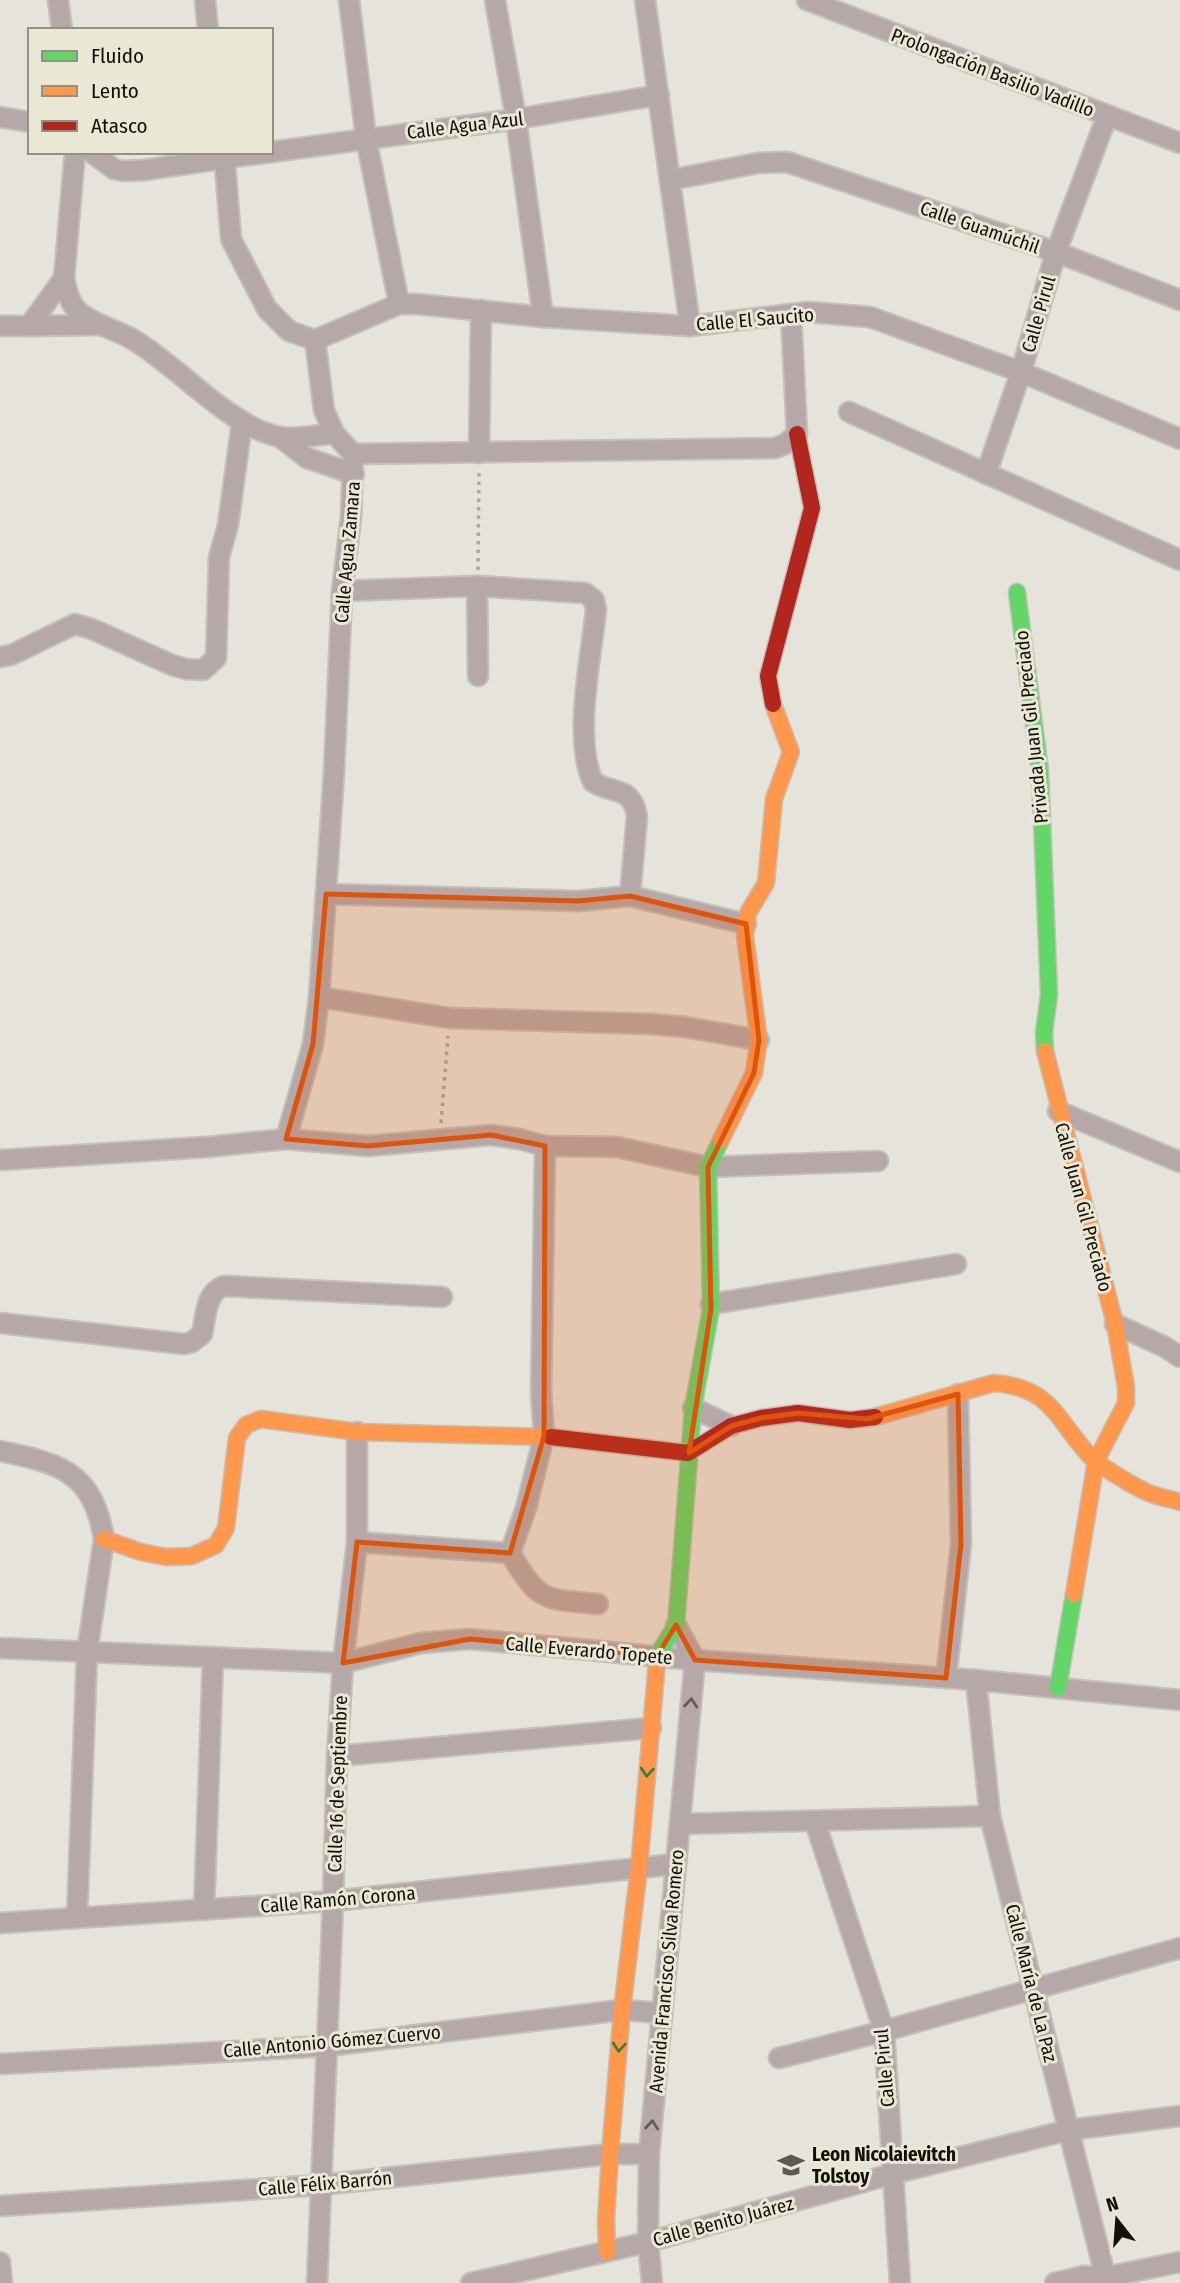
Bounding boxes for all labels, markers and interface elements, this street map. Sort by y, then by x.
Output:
street label: Prolongación Basilio Vadillo [888,23,1098,122]
legend [28,28,273,154]
text: Fluido [91,43,144,69]
text: Lento [91,78,139,104]
street label: Calle Agua Azul [406,107,525,144]
text: Atasco [91,113,148,139]
street label: Calle Guamúchil [917,196,1043,259]
street label: Calle Pirul [1017,273,1060,355]
street label: Calle El Saucito [695,303,815,336]
street label: Calle Agua Zamara [330,480,365,624]
street label: Privada Juan Gil Preciado [1010,629,1053,825]
street label: Calle Juan Gil Preciado [1050,1120,1117,1294]
street label: Calle Everardo Topete [505,1632,673,1669]
street label: Calle 16 de Septiembre [323,1695,352,1873]
one-way arrow [683,1697,698,1708]
one-way arrow [640,1767,655,1778]
street label: Avenida Francisco Silva Romero [644,1849,689,2094]
street label: Calle Ramón Corona [260,1881,417,1918]
street label: Calle María de La Paz [1001,1902,1062,2065]
street label: Calle Antonio Gómez Cuervo [222,2021,442,2062]
street label: Calle Pirul [870,2028,899,2108]
one-way arrow [612,2042,627,2053]
one-way arrow [644,2119,659,2130]
place label: Leon Nicolaievitch Tolstoy [812,2143,956,2188]
school or university icon: Leon Nicolaievitch Tolstoy [776,2150,806,2180]
street label: Calle Félix Barrón [257,2166,393,2201]
north arrow [1082,2185,1152,2255]
street label: Calle Benito Juárez [650,2192,796,2251]
text: N [1103,2192,1121,2217]

